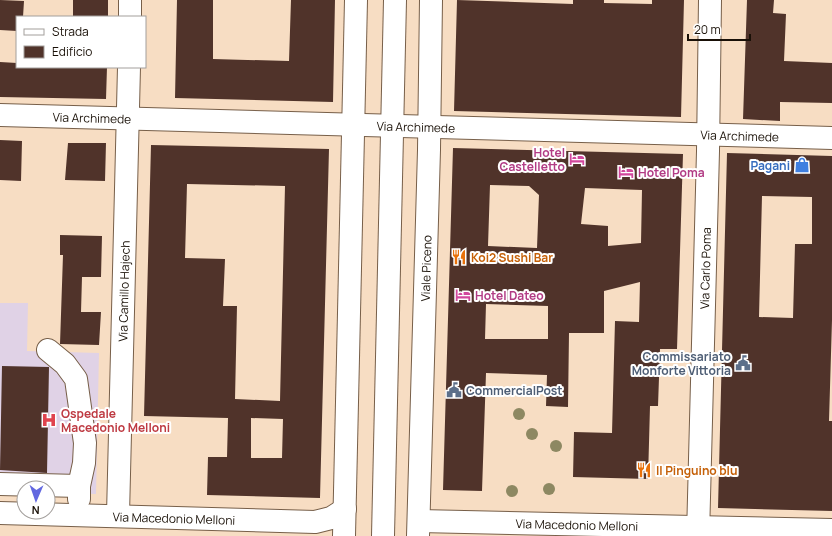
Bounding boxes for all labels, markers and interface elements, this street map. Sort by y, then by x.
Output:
legend [16,16,146,68]
scale bar [688,16,750,42]
text: 20 m [694,21,721,38]
text: Strada [52,23,89,40]
text: Edificio [52,43,92,60]
street label: Via Archimede [52,108,132,127]
street label: Via Archimede [376,117,455,136]
street label: Via Archimede [700,126,779,145]
place label: Hotel Castelletto [500,144,565,175]
hotel icon: Hotel Castelletto [568,150,586,168]
shop icon: Pagani [793,156,811,174]
place label: Pagani [750,157,790,174]
hotel icon: Hotel Poma [617,163,635,181]
place label: Hotel Poma [638,164,705,181]
street label: Via Carlo Poma [695,227,715,309]
street label: Viale Piceno [416,235,435,301]
street label: Via Camillo Hajech [114,240,133,342]
restaurant icon: Koi2 Sushi Bar [450,248,468,266]
place label: Koi2 Sushi Bar [471,249,553,266]
hotel icon: Hotel Dateo [454,286,472,304]
place label: Hotel Dateo [475,287,544,304]
place label: Commissariato Monforte Vittoria [632,348,731,379]
public building icon: Commissariato Monforte Vittoria [734,354,752,372]
public building icon: CommercialPost [445,381,463,399]
place label: CommercialPost [466,382,563,399]
place label: Ospedale Macedonio Melloni [61,405,170,436]
hospital icon: Ospedale Macedonio Melloni [40,411,58,429]
restaurant icon: II Pinguino blu [635,461,653,479]
place label: II Pinguino blu [656,462,737,479]
north arrow [16,480,56,520]
text: N [31,503,40,518]
street label: Via Macedonio Melloni [112,508,235,528]
street label: Via Macedonio Melloni [515,515,638,534]

